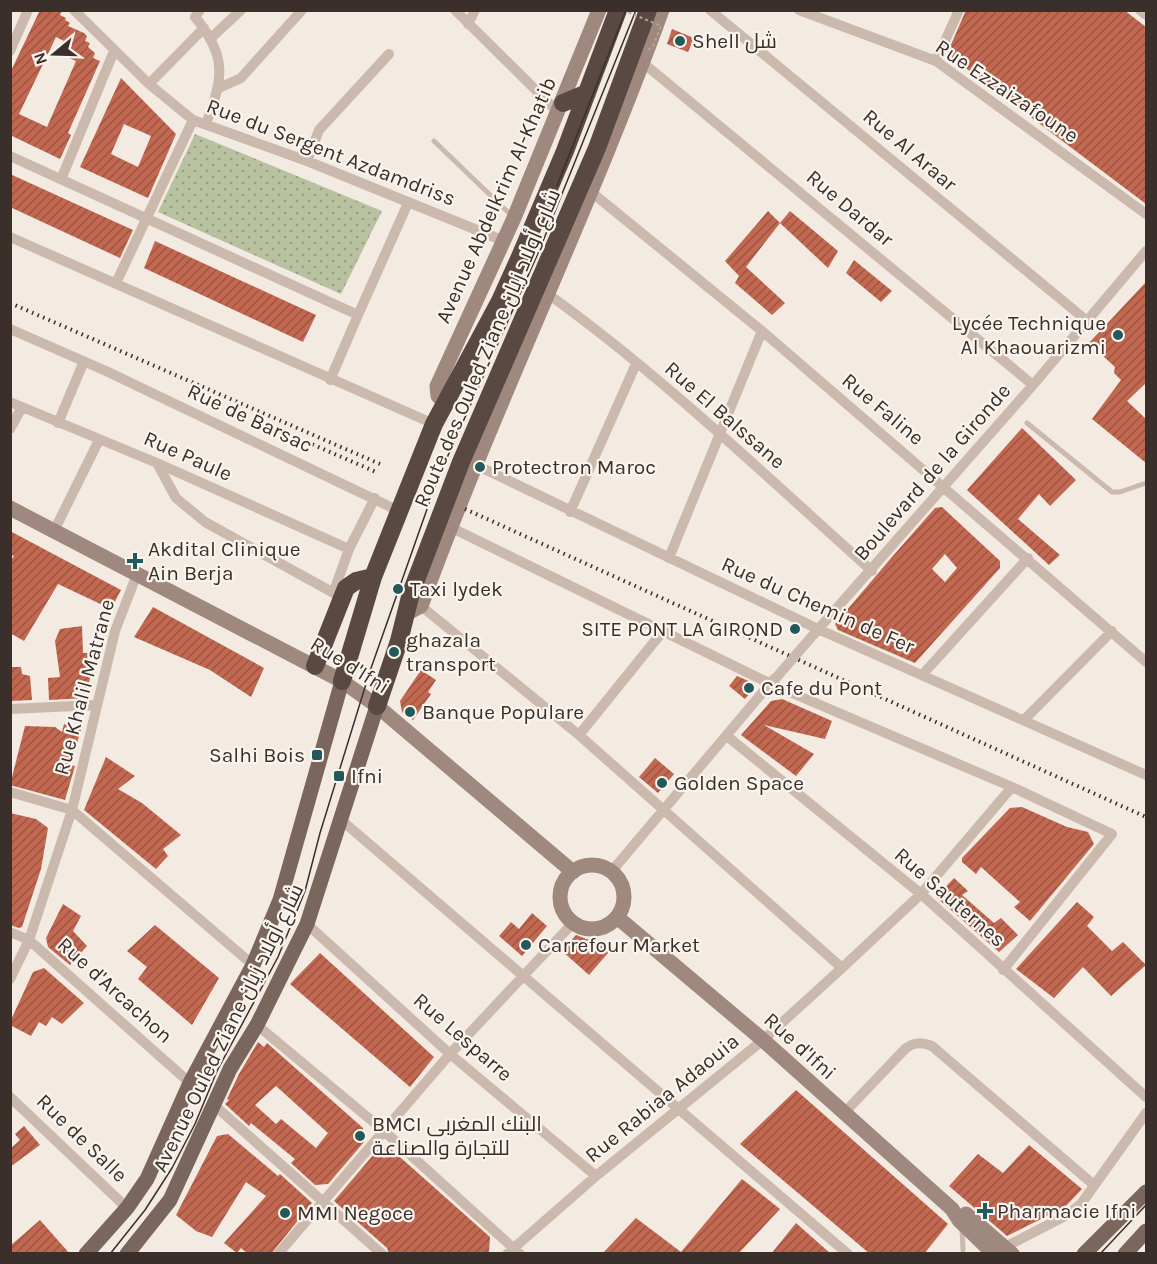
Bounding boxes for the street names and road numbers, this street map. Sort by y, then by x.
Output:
street label: Rue Ezzaizafoune [931,34,1083,148]
street label: Avenue Abdelkrim Al-Khatib [431,73,561,327]
street label: Rue du Sergent Azdamdriss [203,93,459,211]
street label: Rue Al Araar [858,104,962,196]
street label: Rue Dardar [802,165,899,252]
street label: Route des Ouled Ziane شارع أولاد زيان [408,185,567,512]
street label: Rue El Balssane [660,356,790,474]
street label: Rue Faline [837,368,929,450]
street label: Rue de Barsac [184,379,316,457]
street label: Boulevard de la Gironde [849,379,1015,565]
street label: Rue Paule [140,426,236,486]
street label: Rue du Chemin de Fer [718,552,918,659]
street label: Rue Khalil Matrane [49,596,119,778]
street label: Rue d'Ifni [306,631,394,699]
street label: Rue Sauternes [890,842,1010,952]
street label: Avenue Ouled Ziane شارع أولاد زيان [147,880,310,1177]
street label: Rue d'Arcachon [53,932,177,1048]
street label: Rue Lesparre [409,988,517,1086]
street label: Rue d'Ifni [759,1007,841,1085]
street label: Rue Rabiaa Adaouia [580,1029,744,1167]
street label: Rue de Salle [32,1089,132,1187]

